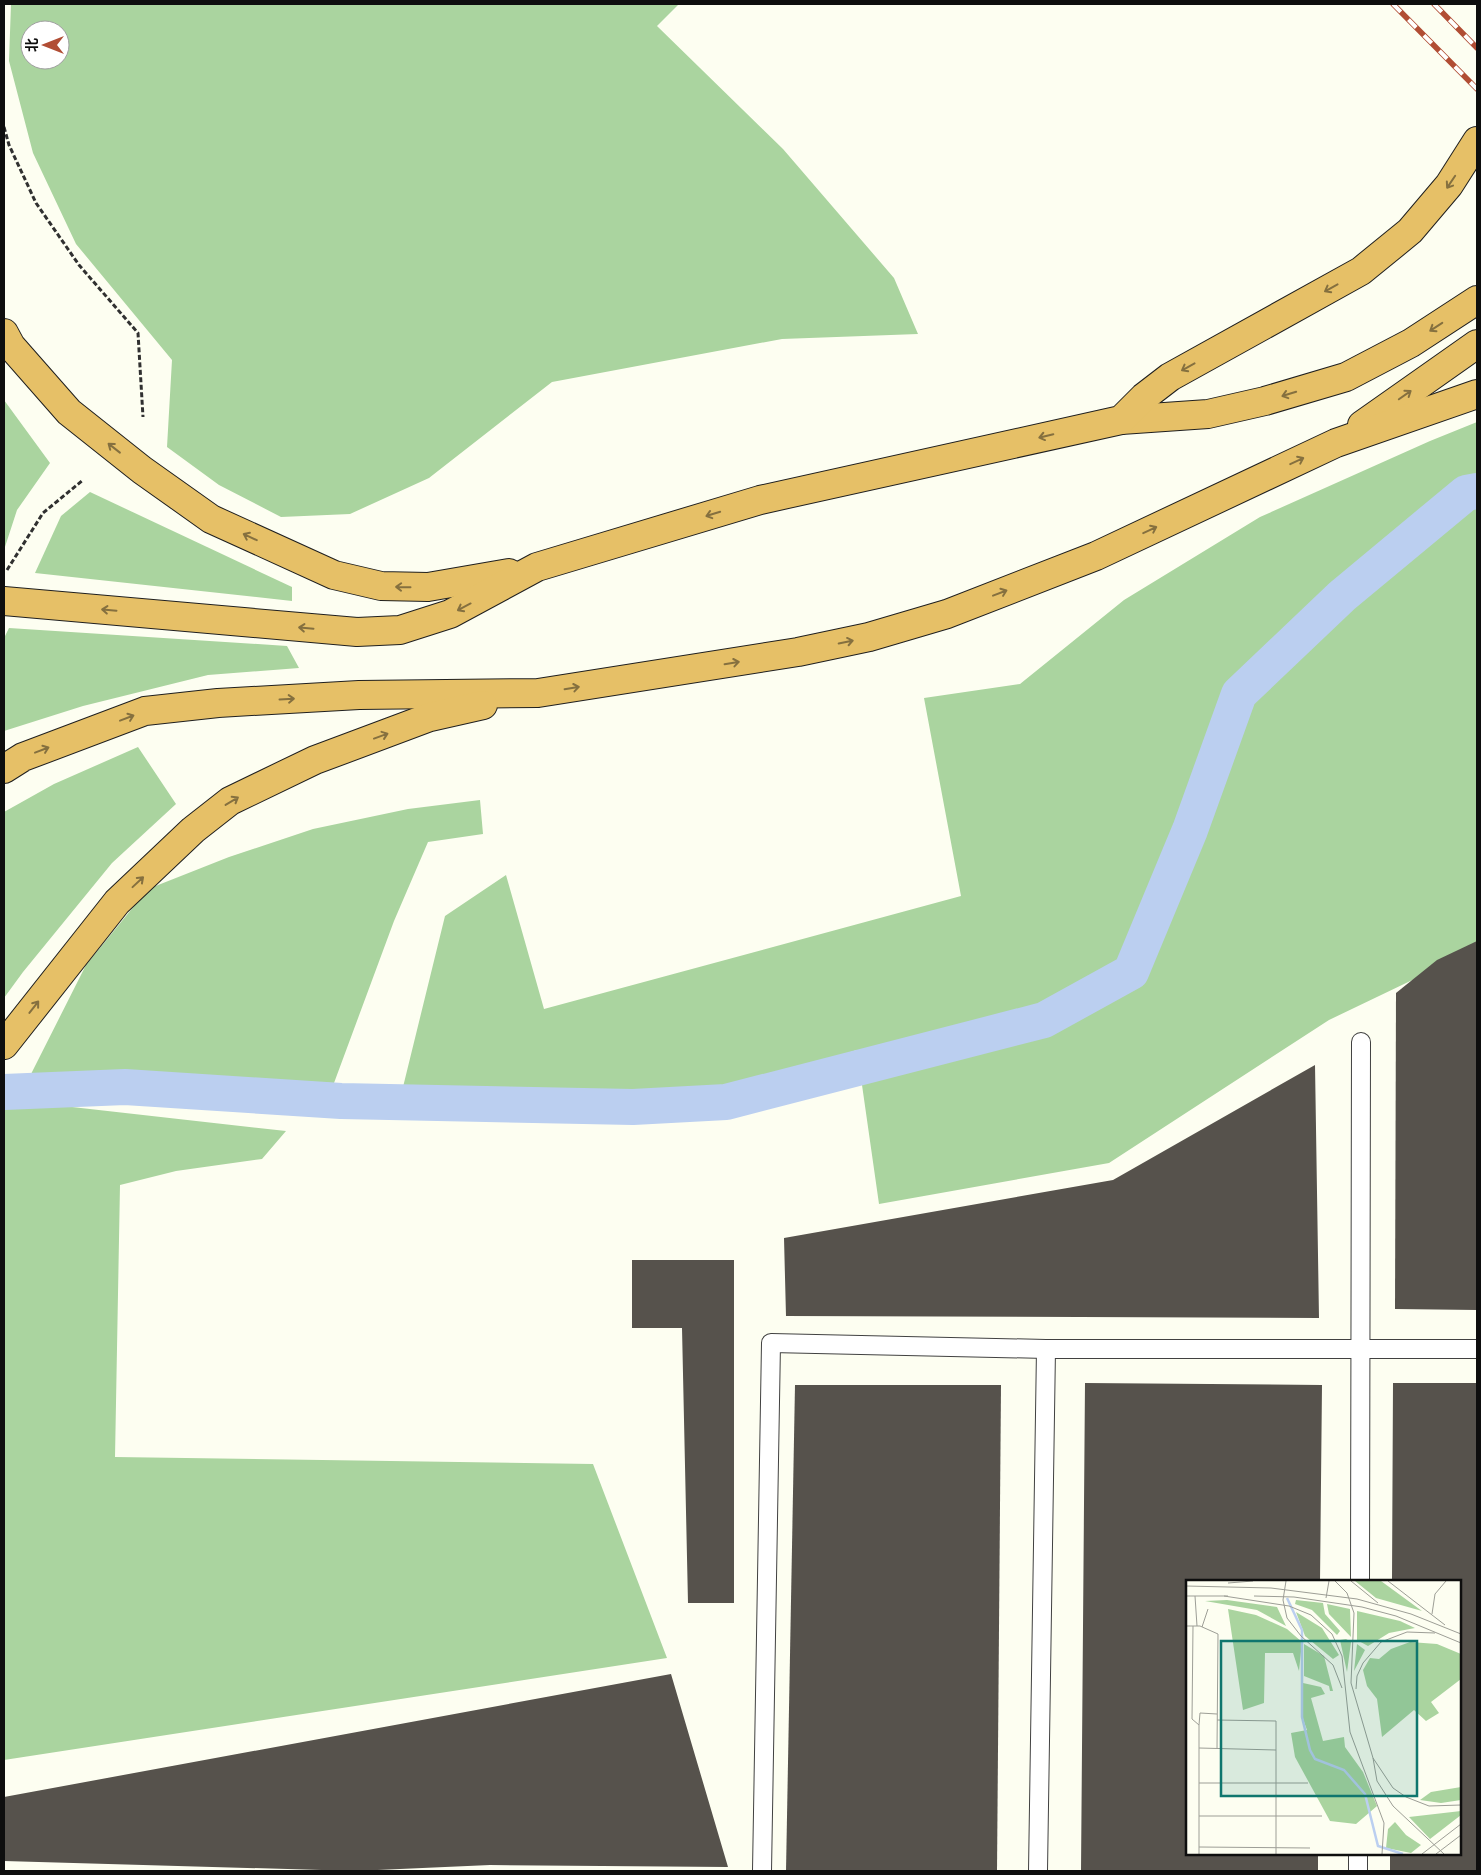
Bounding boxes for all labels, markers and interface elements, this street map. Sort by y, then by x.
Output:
north arrow [20,20,70,70]
text: 北 [24,38,41,52]
one-way arrow [1446,175,1456,189]
one-way arrow [1324,284,1338,294]
one-way arrow [1430,322,1444,332]
one-way arrow [1181,362,1196,372]
one-way arrow [1282,389,1298,399]
one-way arrow [1398,390,1412,400]
one-way arrow [1039,432,1055,442]
one-way arrow [108,443,121,454]
one-way arrow [1289,456,1304,465]
one-way arrow [706,510,722,520]
one-way arrow [1142,525,1157,535]
one-way arrow [243,531,258,541]
one-way arrow [395,582,411,592]
one-way arrow [992,588,1008,597]
one-way arrow [456,602,471,612]
one-way arrow [101,605,117,615]
one-way arrow [298,623,314,633]
one-way arrow [837,637,853,646]
one-way arrow [724,657,740,667]
one-way arrow [564,682,580,692]
one-way arrow [279,695,295,704]
one-way arrow [119,713,134,722]
one-way arrow [373,731,388,740]
one-way arrow [34,745,49,754]
one-way arrow [225,795,239,805]
one-way arrow [132,876,144,888]
one-way arrow [28,1001,39,1014]
inset map [1186,1580,1461,1855]

